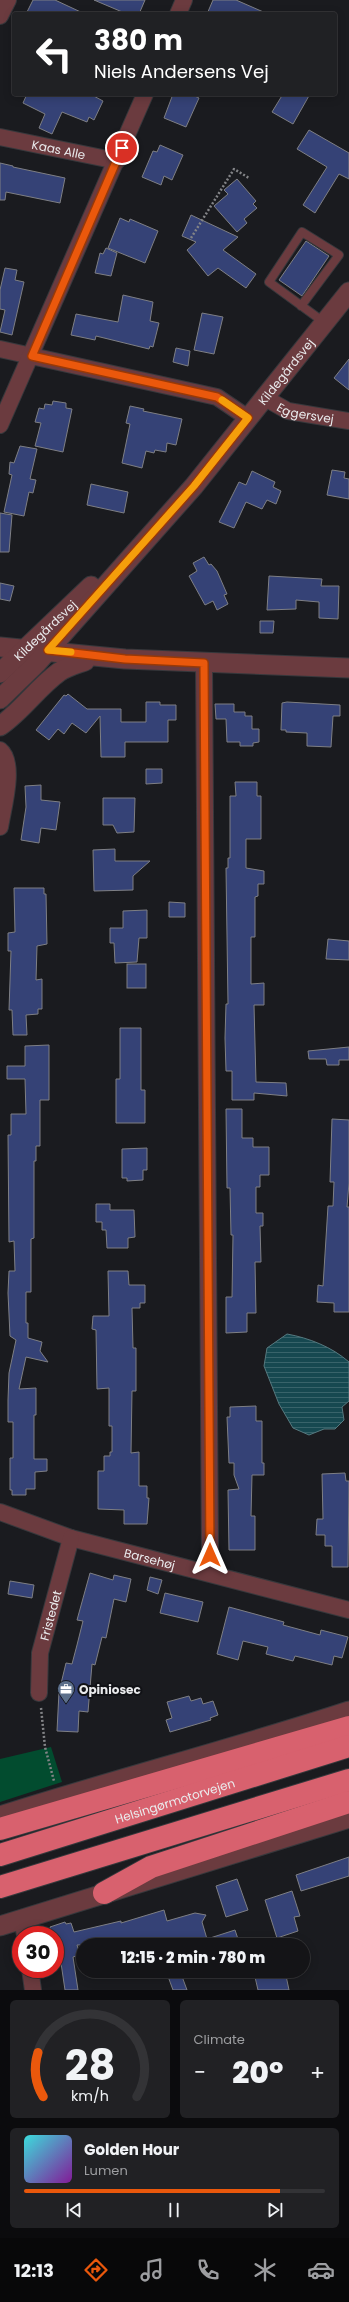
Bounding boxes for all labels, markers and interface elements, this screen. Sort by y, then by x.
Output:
text: 380 m [94,21,183,60]
icon: left [28,28,80,80]
text: Niels Andersens Vej [94,59,269,84]
pin [105,131,139,165]
street label: Kaas Alle [30,135,87,163]
icon: arrive [111,137,133,159]
street label: Kildegårdsvej [254,334,318,408]
street label: Eggersvej [274,398,335,427]
street label: Kildegårdsvej [10,596,80,664]
position arrow [189,1534,231,1576]
street label: Barsehøj [122,1544,177,1573]
street label: Fristedet [35,1588,65,1642]
office icon: Opiniosec [56,1679,76,1704]
place label: Opiniosec [79,1681,141,1698]
street label: Helsingørmotorvejen [113,1774,237,1827]
speed limit sign: 30 [12,1926,64,1978]
text: 12:15 · 2 min · 780 m [121,1947,265,1968]
text: Climate [194,2030,245,2049]
text: 28 [64,2036,115,2095]
text: 20° [232,2051,283,2094]
text: − [194,2057,206,2088]
text: + [310,2057,325,2088]
text: km/h [71,2086,109,2106]
text: Golden Hour [84,2139,179,2160]
text: Lumen [84,2161,128,2180]
icon: previous [63,2199,85,2221]
icon: pause [163,2199,185,2221]
icon: next [264,2199,286,2221]
icon: directions [82,2256,110,2284]
icon: music [138,2256,166,2284]
icon: phone [194,2256,222,2284]
icon: climate [251,2256,279,2284]
icon: car [307,2256,335,2284]
text: 12:13 [14,2258,54,2283]

